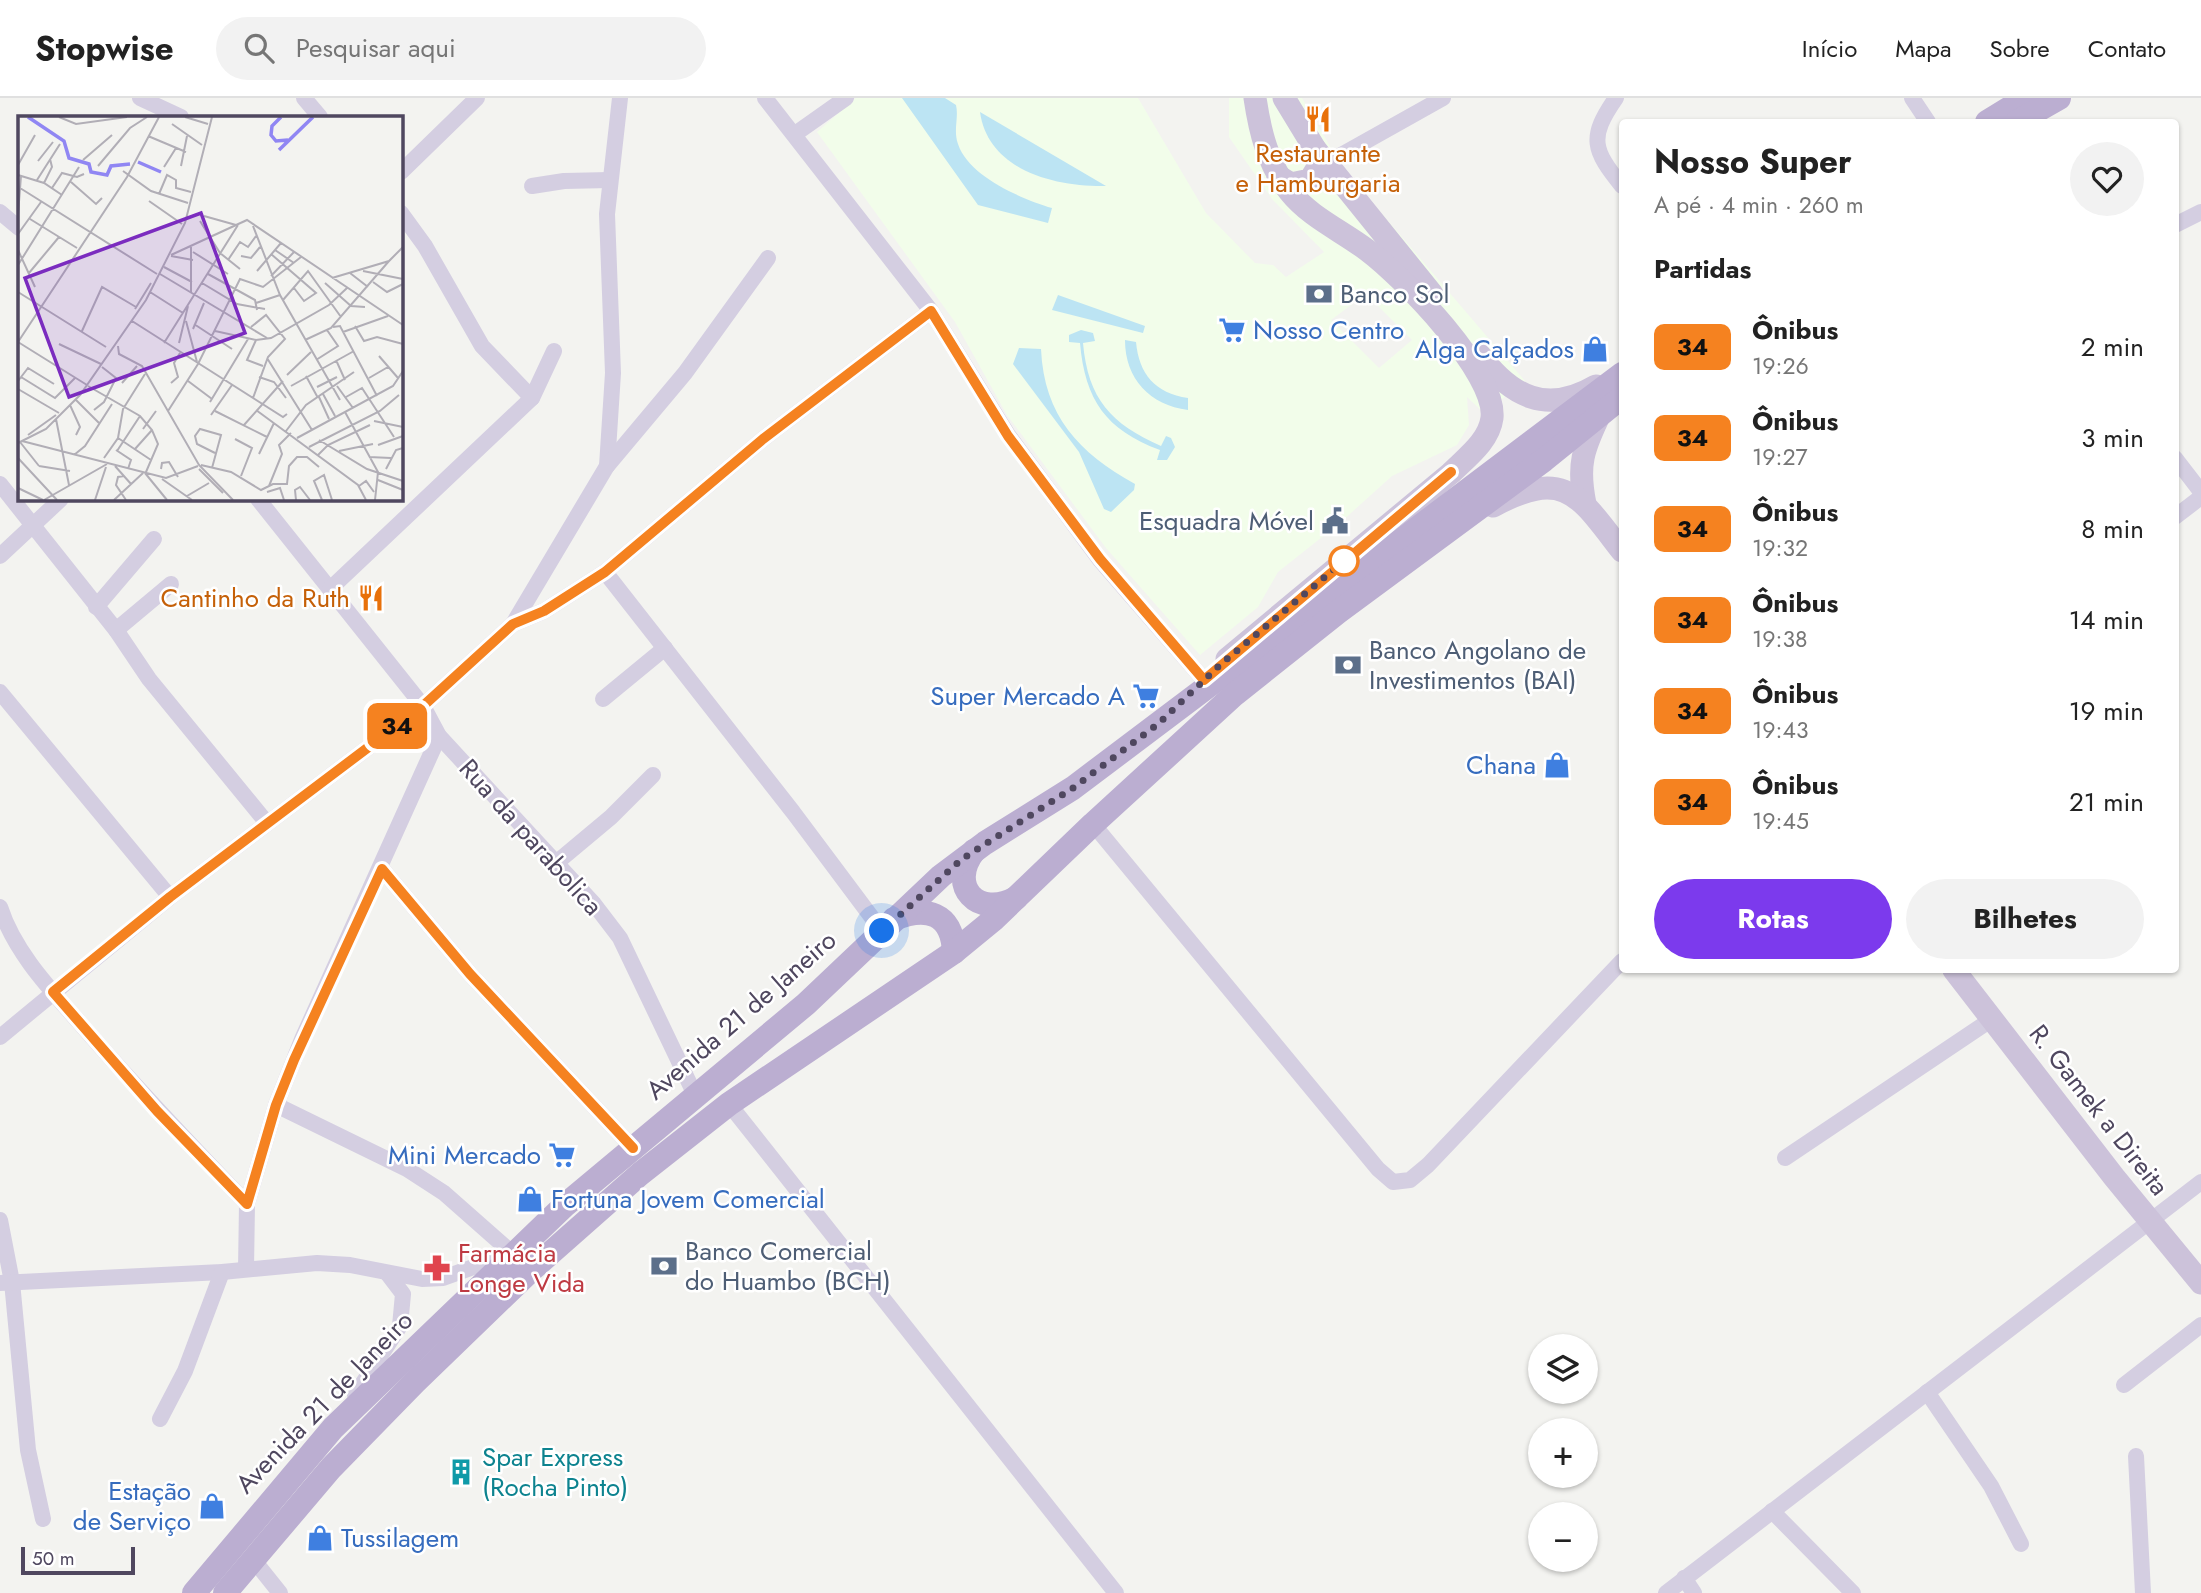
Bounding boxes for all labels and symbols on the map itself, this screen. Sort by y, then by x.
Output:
restaurant icon: Restaurante e Hamburgaria [1303,104,1333,134]
inset map [18,116,402,500]
place label: Restaurante e Hamburgaria [1235,134,1401,202]
place label: Banco Sol [1340,275,1450,313]
bank icon: Banco Sol [1304,279,1334,309]
place label: Nosso Centro [1253,311,1404,349]
supermarket icon: Nosso Centro [1217,315,1247,345]
place label: Alga Calçados [1415,330,1574,368]
shop icon: Alga Calçados [1580,334,1610,364]
place label: Esquadra Móvel [1139,502,1314,540]
public building icon: Esquadra Móvel [1320,506,1350,536]
unlabelled marker [1329,546,1359,576]
place label: Cantinho da Ruth [161,579,350,617]
restaurant icon: Cantinho da Ruth [356,583,386,613]
place label: Banco Angolano de Investimentos (BAI) [1369,631,1586,699]
bank icon: Banco Angolano de Investimentos (BAI) [1333,650,1363,680]
place label: Super Mercado A [930,677,1126,715]
supermarket icon: Super Mercado A [1131,681,1161,711]
line badge: 34 [366,703,428,749]
place label: Chana [1466,746,1536,784]
street label: Rua da parabolica [450,750,612,924]
shop icon: Chana [1542,750,1572,780]
your location [864,913,899,948]
street label: Avenida 21 de Janeiro [637,921,845,1109]
street label: R. Gamek a Direita [2020,1016,2178,1204]
place label: Mini Mercado [388,1136,541,1174]
supermarket icon: Mini Mercado [547,1140,577,1170]
place label: Fortuna Jovem Comercial [551,1180,825,1218]
shop icon: Fortuna Jovem Comercial [515,1184,545,1214]
place label: Banco Comercial do Huambo (BCH) [685,1232,891,1300]
place label: Farmácia Longe Vida [458,1234,585,1302]
bank icon: Banco Comercial do Huambo (BCH) [649,1251,679,1281]
pharmacy icon: Farmácia Longe Vida [422,1253,452,1283]
street label: Avenida 21 de Janeiro [226,1302,422,1502]
place label: Spar Express (Rocha Pinto) [482,1438,628,1506]
building icon: Spar Express (Rocha Pinto) [446,1457,476,1487]
place label: Estação de Serviço [73,1472,191,1540]
shop icon: Estação de Serviço [197,1491,227,1521]
place label: Tussilagem [341,1519,459,1557]
shop icon: Tussilagem [305,1523,335,1553]
scale bar [21,1544,135,1576]

